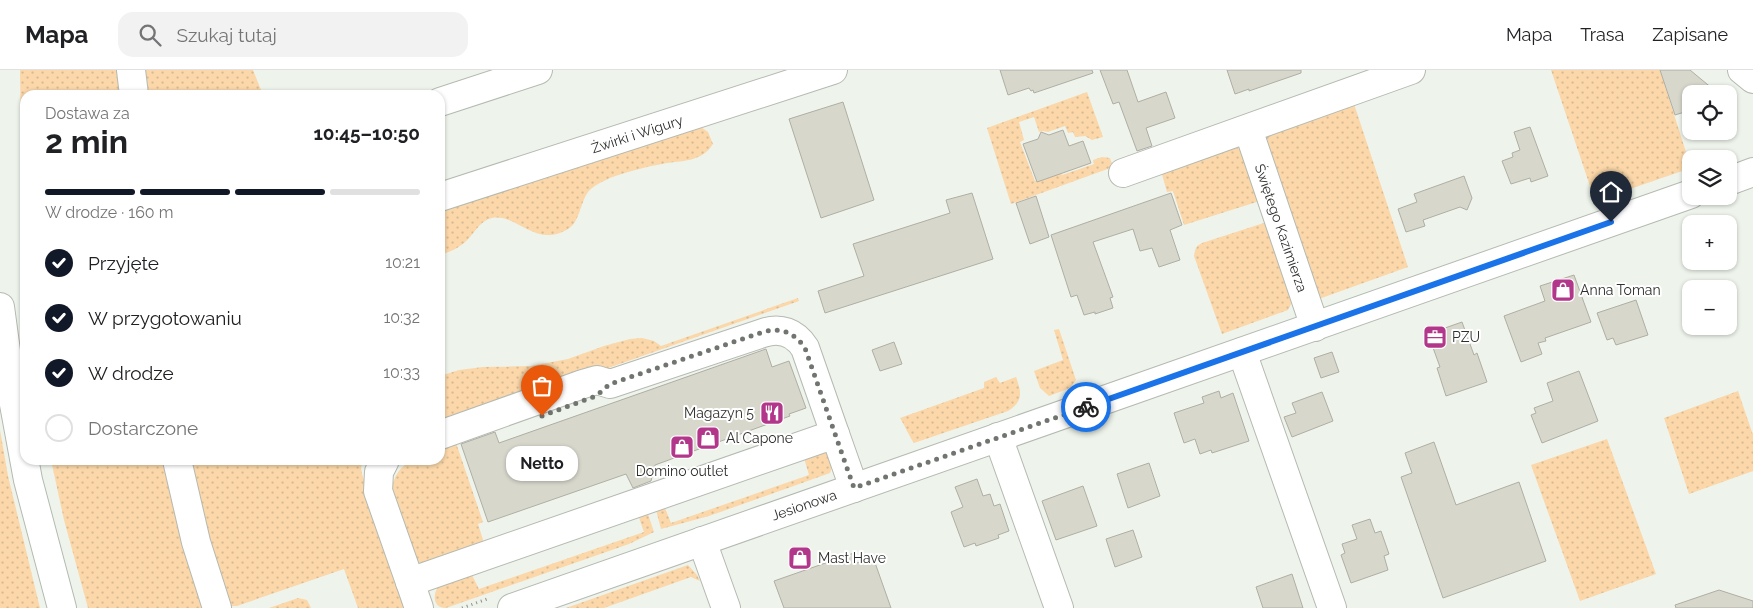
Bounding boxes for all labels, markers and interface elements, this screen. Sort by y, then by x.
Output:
search box [118,12,468,57]
text: Mapa [25,20,88,49]
icon: search [136,21,164,49]
text: Szukaj tutaj [176,24,277,46]
text: Mapa [1506,24,1552,45]
text: Trasa [1580,24,1624,45]
text: Zapisane [1652,24,1728,45]
map controls [1682,85,1737,335]
button: locate [1682,85,1737,140]
text: Dostawa za [45,104,130,123]
street label: Żwirki i Wigury [589,110,685,156]
text: 10:45–10:50 [313,122,420,144]
text: 2 min [45,123,128,160]
button: layers [1682,150,1737,205]
street label: Świętego Kazimierza [1252,162,1311,294]
pin [1590,171,1632,222]
icon: home [1597,178,1625,206]
text: W drodze · 160 m [45,203,173,222]
button: + [1682,215,1737,270]
icon: check [45,249,73,277]
text: Przyjęte [88,252,159,274]
text: 10:21 [385,253,420,272]
shop icon: Anna Toman [1550,277,1576,303]
button: − [1682,280,1737,335]
place label: Anna Toman [1580,282,1661,298]
icon: check [45,304,73,332]
text: W przygotowaniu [88,307,242,329]
text: 10:32 [383,308,420,327]
office icon: PZU [1422,324,1448,350]
place label: PZU [1452,329,1480,345]
icon: check [45,359,73,387]
text: W drodze [88,362,174,384]
text: 10:33 [383,363,420,382]
pin [521,365,563,416]
icon: bag [528,372,556,400]
courier [1061,382,1111,432]
icon: bike [1072,393,1100,421]
restaurant icon: Magazyn 5 [759,400,785,426]
place label: Magazyn 5 [684,405,754,421]
text: Dostarczone [88,417,198,439]
shop icon: Al Capone [695,425,721,451]
place label: Al Capone [726,430,793,446]
shop icon: Domino outlet [669,434,695,460]
callout: Netto [506,446,578,481]
text: Netto [520,454,564,473]
place label: Domino outlet [636,463,728,479]
street label: Jesionowa [769,486,839,524]
shop icon: Mast Have [787,545,813,571]
place label: Mast Have [818,550,886,566]

